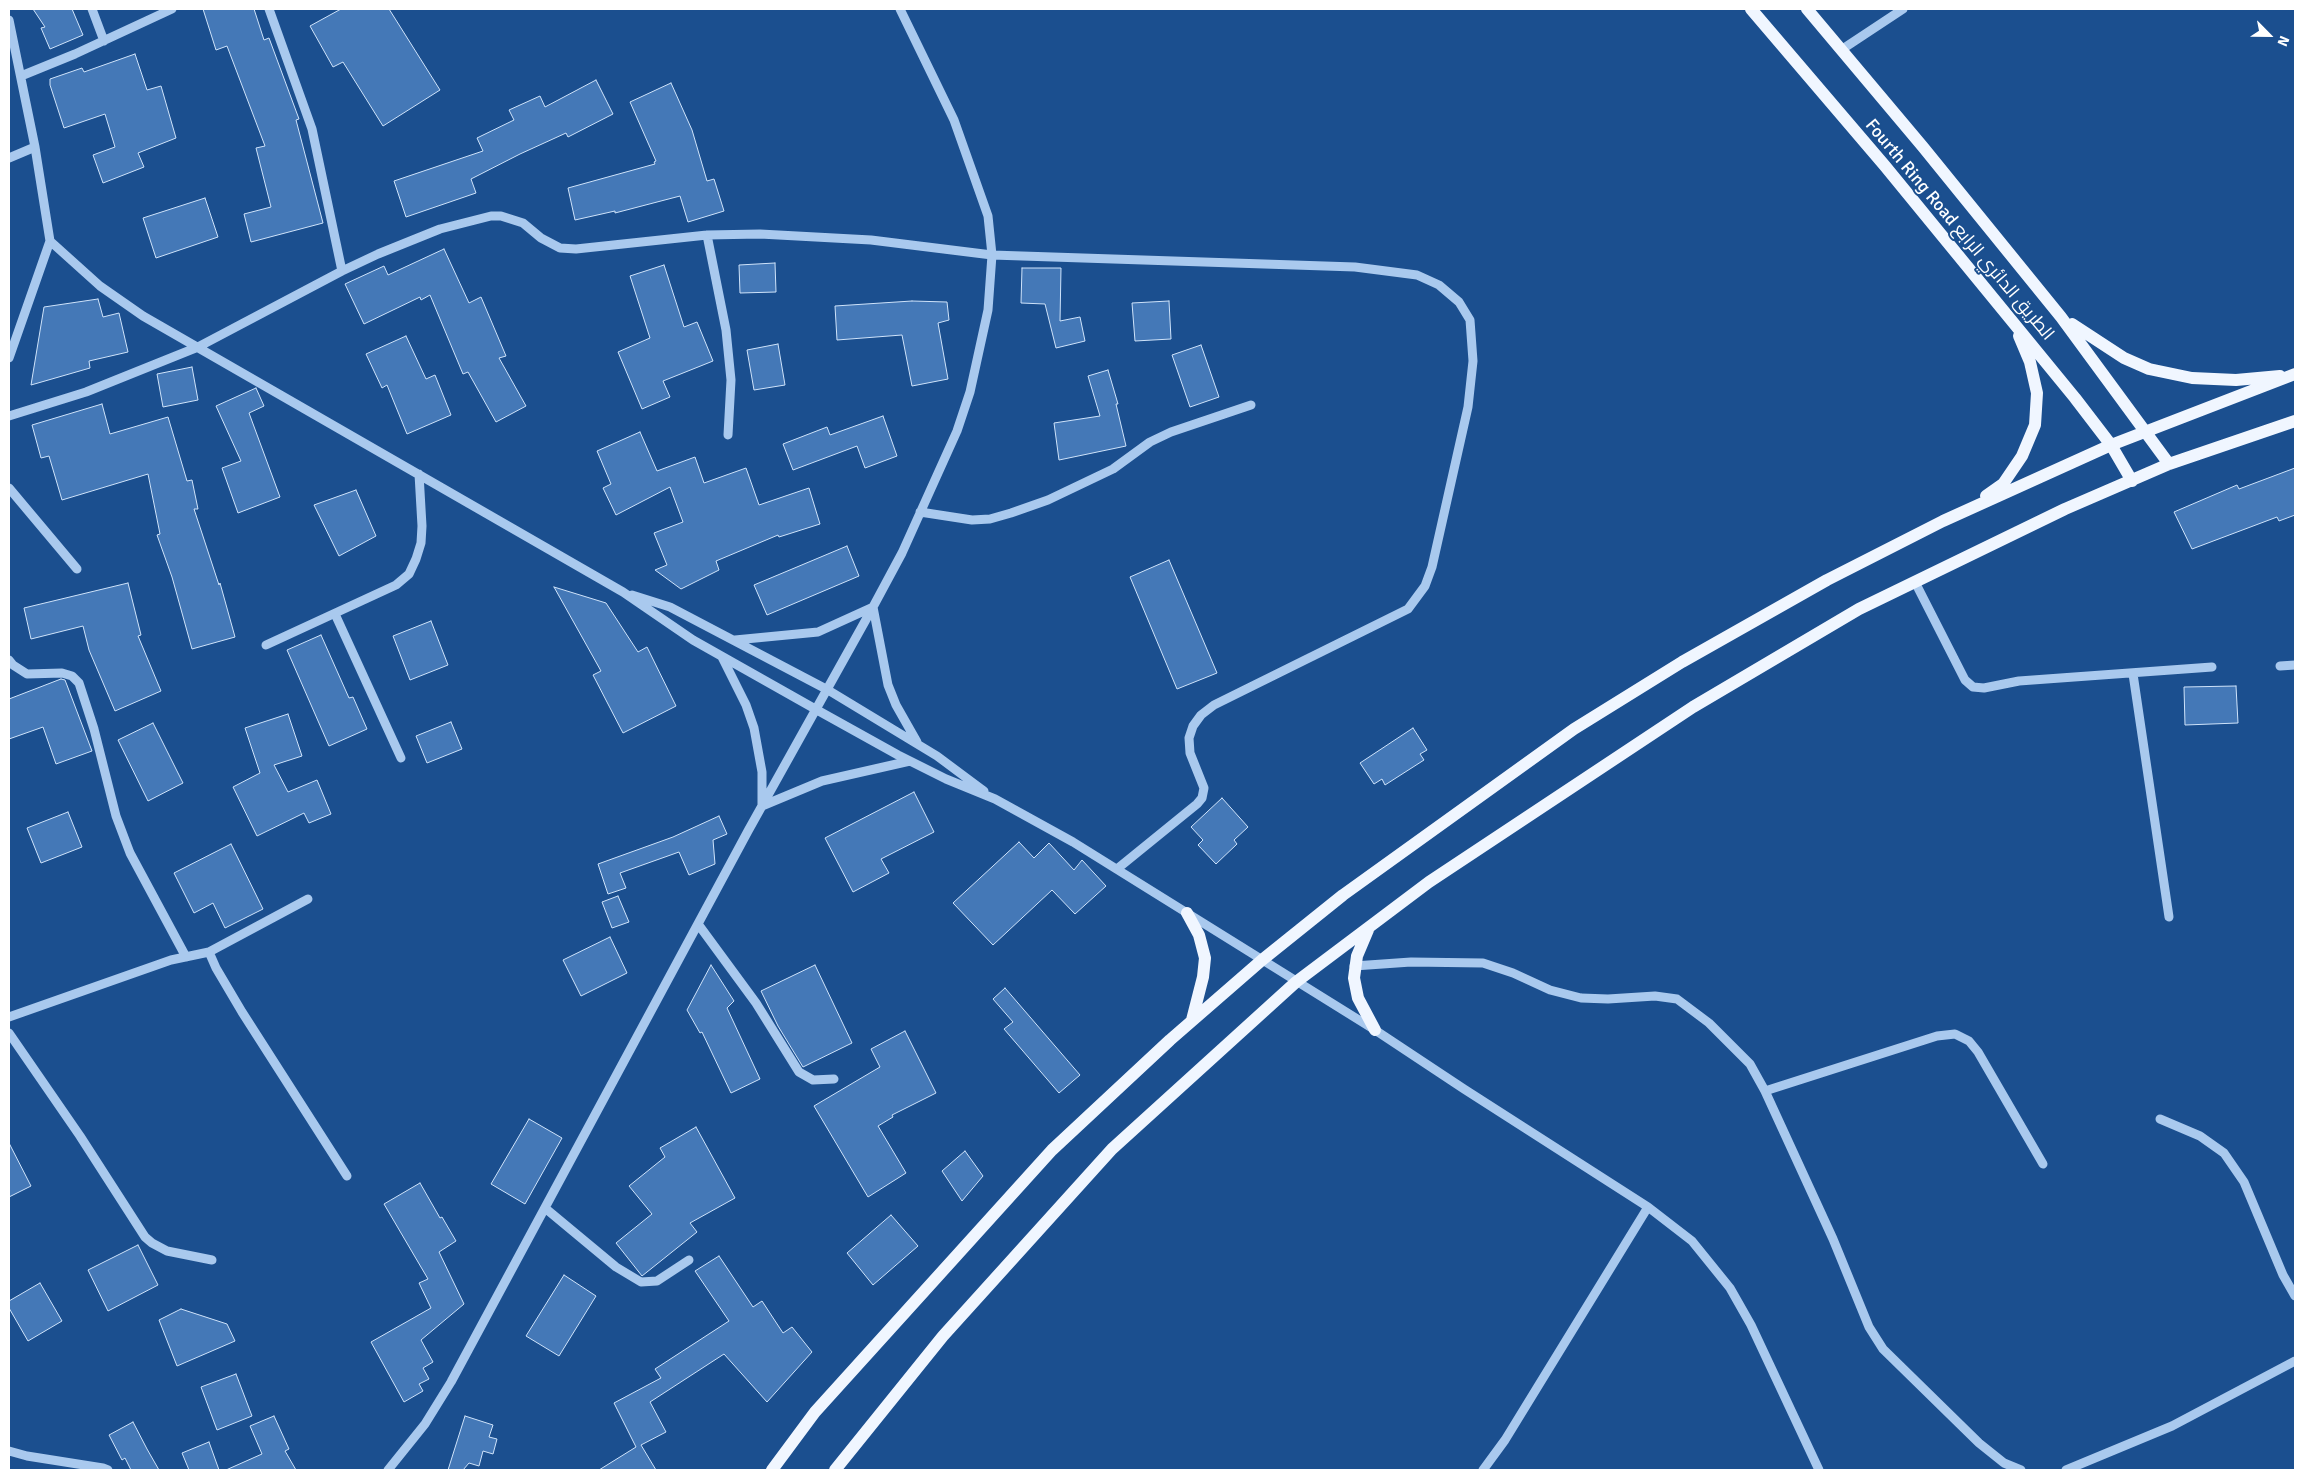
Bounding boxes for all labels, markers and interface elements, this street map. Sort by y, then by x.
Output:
north arrow [2244,10,2294,60]
text: N [2274,33,2293,49]
street label: Fourth Ring Road الطريق الدائري الرابع [1860,115,2058,345]

